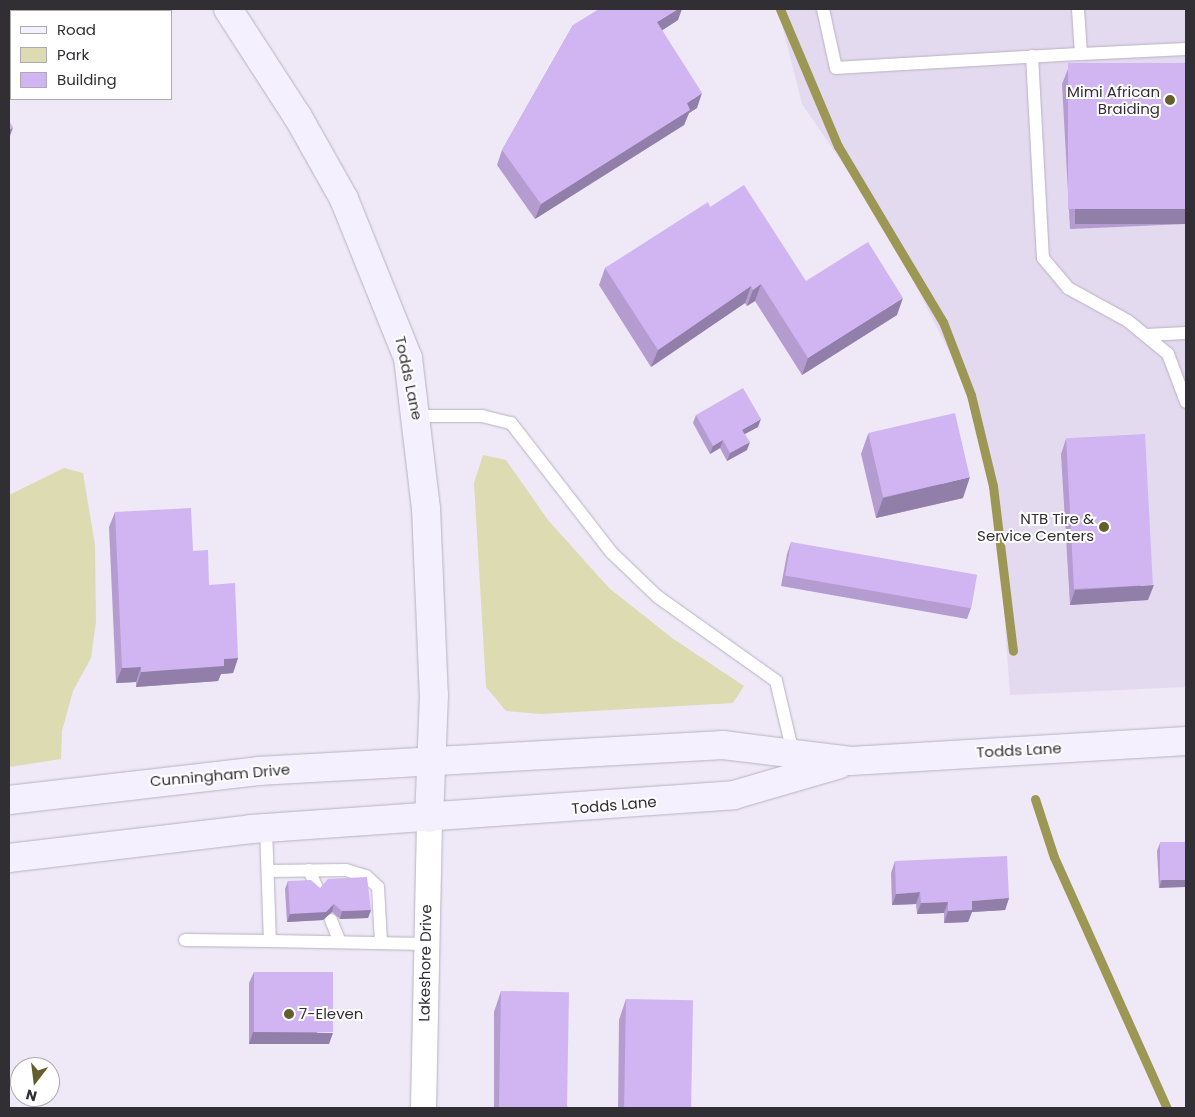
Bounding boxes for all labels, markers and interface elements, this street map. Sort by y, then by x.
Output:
legend [10,10,172,100]
text: Road [57,19,96,40]
text: Park [57,44,89,65]
text: Building [57,69,117,90]
place label: Mimi African Braiding [1067,82,1160,117]
marker: Mimi African Braiding [1164,94,1176,106]
street label: Todds Lane [391,334,427,422]
place label: NTB Tire & Service Centers [977,509,1094,544]
marker: NTB Tire & Service Centers [1098,521,1110,533]
street label: Todds Lane [976,739,1062,761]
street label: Cunningham Drive [149,760,291,790]
street label: Todds Lane [571,792,657,818]
street label: Lakeshore Drive [415,904,435,1022]
place label: 7-Eleven [299,1005,363,1023]
marker: 7-Eleven [283,1008,295,1020]
north arrow [10,1057,60,1107]
text: N [24,1085,39,1107]

